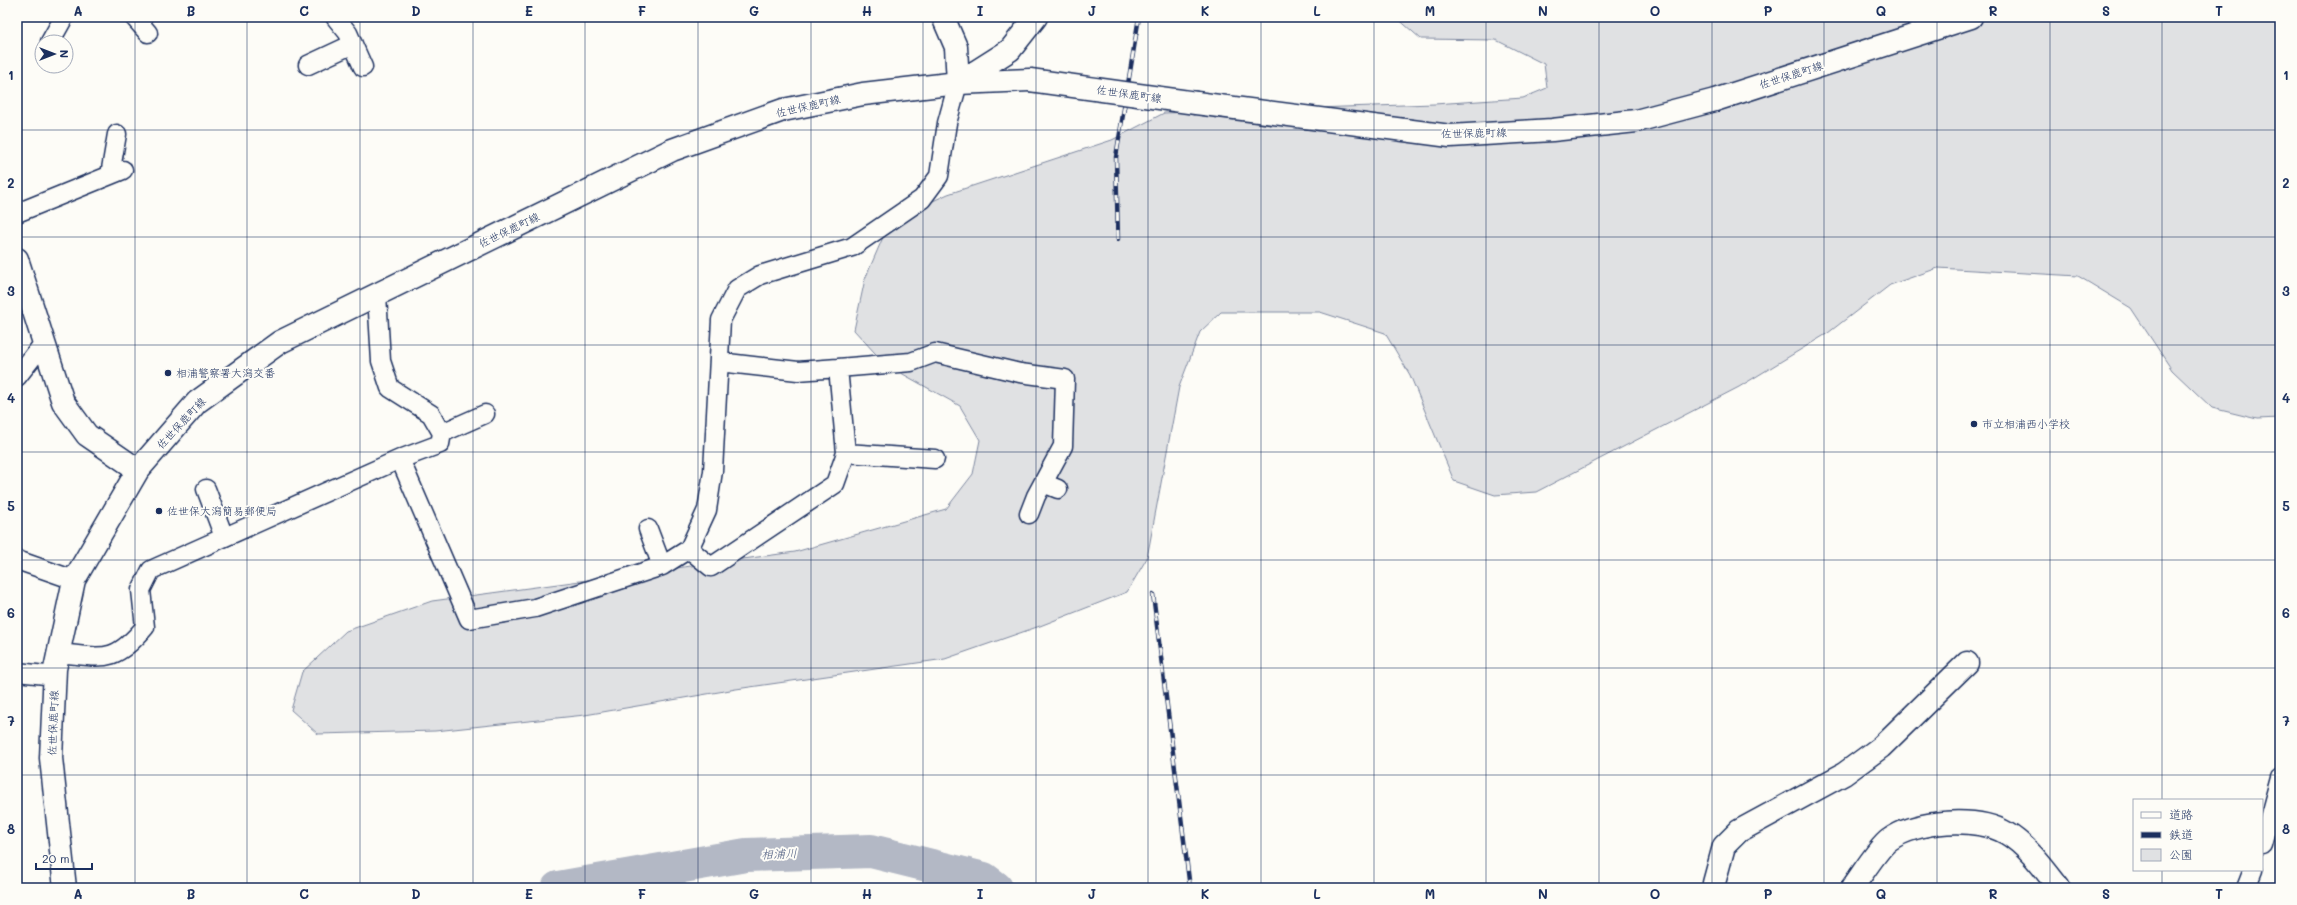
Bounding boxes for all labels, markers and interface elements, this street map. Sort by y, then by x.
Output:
text: A [73,2,83,19]
text: B [187,2,196,19]
text: C [299,2,309,19]
text: D [411,2,421,19]
text: E [525,2,533,19]
text: F [638,2,646,19]
text: G [749,2,759,19]
text: H [862,2,872,19]
text: I [977,2,984,19]
text: J [1088,2,1096,19]
text: K [1201,2,1210,19]
text: L [1313,2,1321,19]
text: M [1425,2,1435,19]
text: N [1538,2,1548,19]
text: O [1650,2,1660,19]
text: P [1764,2,1773,19]
text: Q [1876,2,1886,19]
text: R [1989,2,1998,19]
text: S [2102,2,2110,19]
text: T [2215,2,2223,19]
north arrow [34,34,74,74]
text: N [57,50,72,58]
street label: 佐世保鹿町線 [1757,57,1825,92]
text: 1 [8,66,14,83]
text: 1 [2283,66,2289,83]
street label: 佐世保鹿町線 [1095,81,1163,106]
street label: 佐世保鹿町線 [774,91,842,120]
street label: 佐世保鹿町線 [1441,124,1507,141]
text: 2 [7,174,15,191]
text: 2 [2282,174,2290,191]
street label: 佐世保鹿町線 [476,208,542,251]
text: 3 [7,282,15,299]
text: 3 [2282,282,2290,299]
place label: 相浦警察署大潟交番 [176,365,275,380]
marker: 相浦警察署大潟交番 [163,368,173,378]
text: 4 [7,389,15,406]
text: 4 [2282,389,2290,406]
street label: 佐世保鹿町線 [153,393,209,452]
place label: 市立相浦西小学校 [1982,416,2070,431]
marker: 市立相浦西小学校 [1969,419,1979,429]
text: 5 [7,497,15,514]
text: 5 [2282,497,2290,514]
place label: 佐世保大潟簡易郵便局 [167,503,277,518]
marker: 佐世保大潟簡易郵便局 [154,506,164,516]
text: 6 [7,604,15,621]
text: 6 [2282,604,2290,621]
street label: 佐世保鹿町線 [44,690,61,756]
text: 7 [7,712,15,729]
text: 7 [2282,712,2290,729]
legend [2133,799,2263,871]
text: 道路 [2169,806,2193,822]
text: 8 [7,820,15,837]
text: 8 [2282,820,2290,837]
text: 鉄道 [2169,826,2193,842]
water label: 相浦川 [761,844,797,862]
scale bar [36,845,92,871]
text: 公園 [2169,846,2193,862]
text: 20 m [42,850,70,866]
text: A [73,885,83,902]
text: B [187,885,196,902]
text: C [299,885,309,902]
text: D [411,885,421,902]
text: E [525,885,533,902]
text: F [638,885,646,902]
text: G [749,885,759,902]
text: H [862,885,872,902]
text: I [977,885,984,902]
text: J [1088,885,1096,902]
text: K [1201,885,1210,902]
text: L [1313,885,1321,902]
text: M [1425,885,1435,902]
text: N [1538,885,1548,902]
text: O [1650,885,1660,902]
text: P [1764,885,1773,902]
text: Q [1876,885,1886,902]
text: R [1989,885,1998,902]
text: S [2102,885,2110,902]
text: T [2215,885,2223,902]

